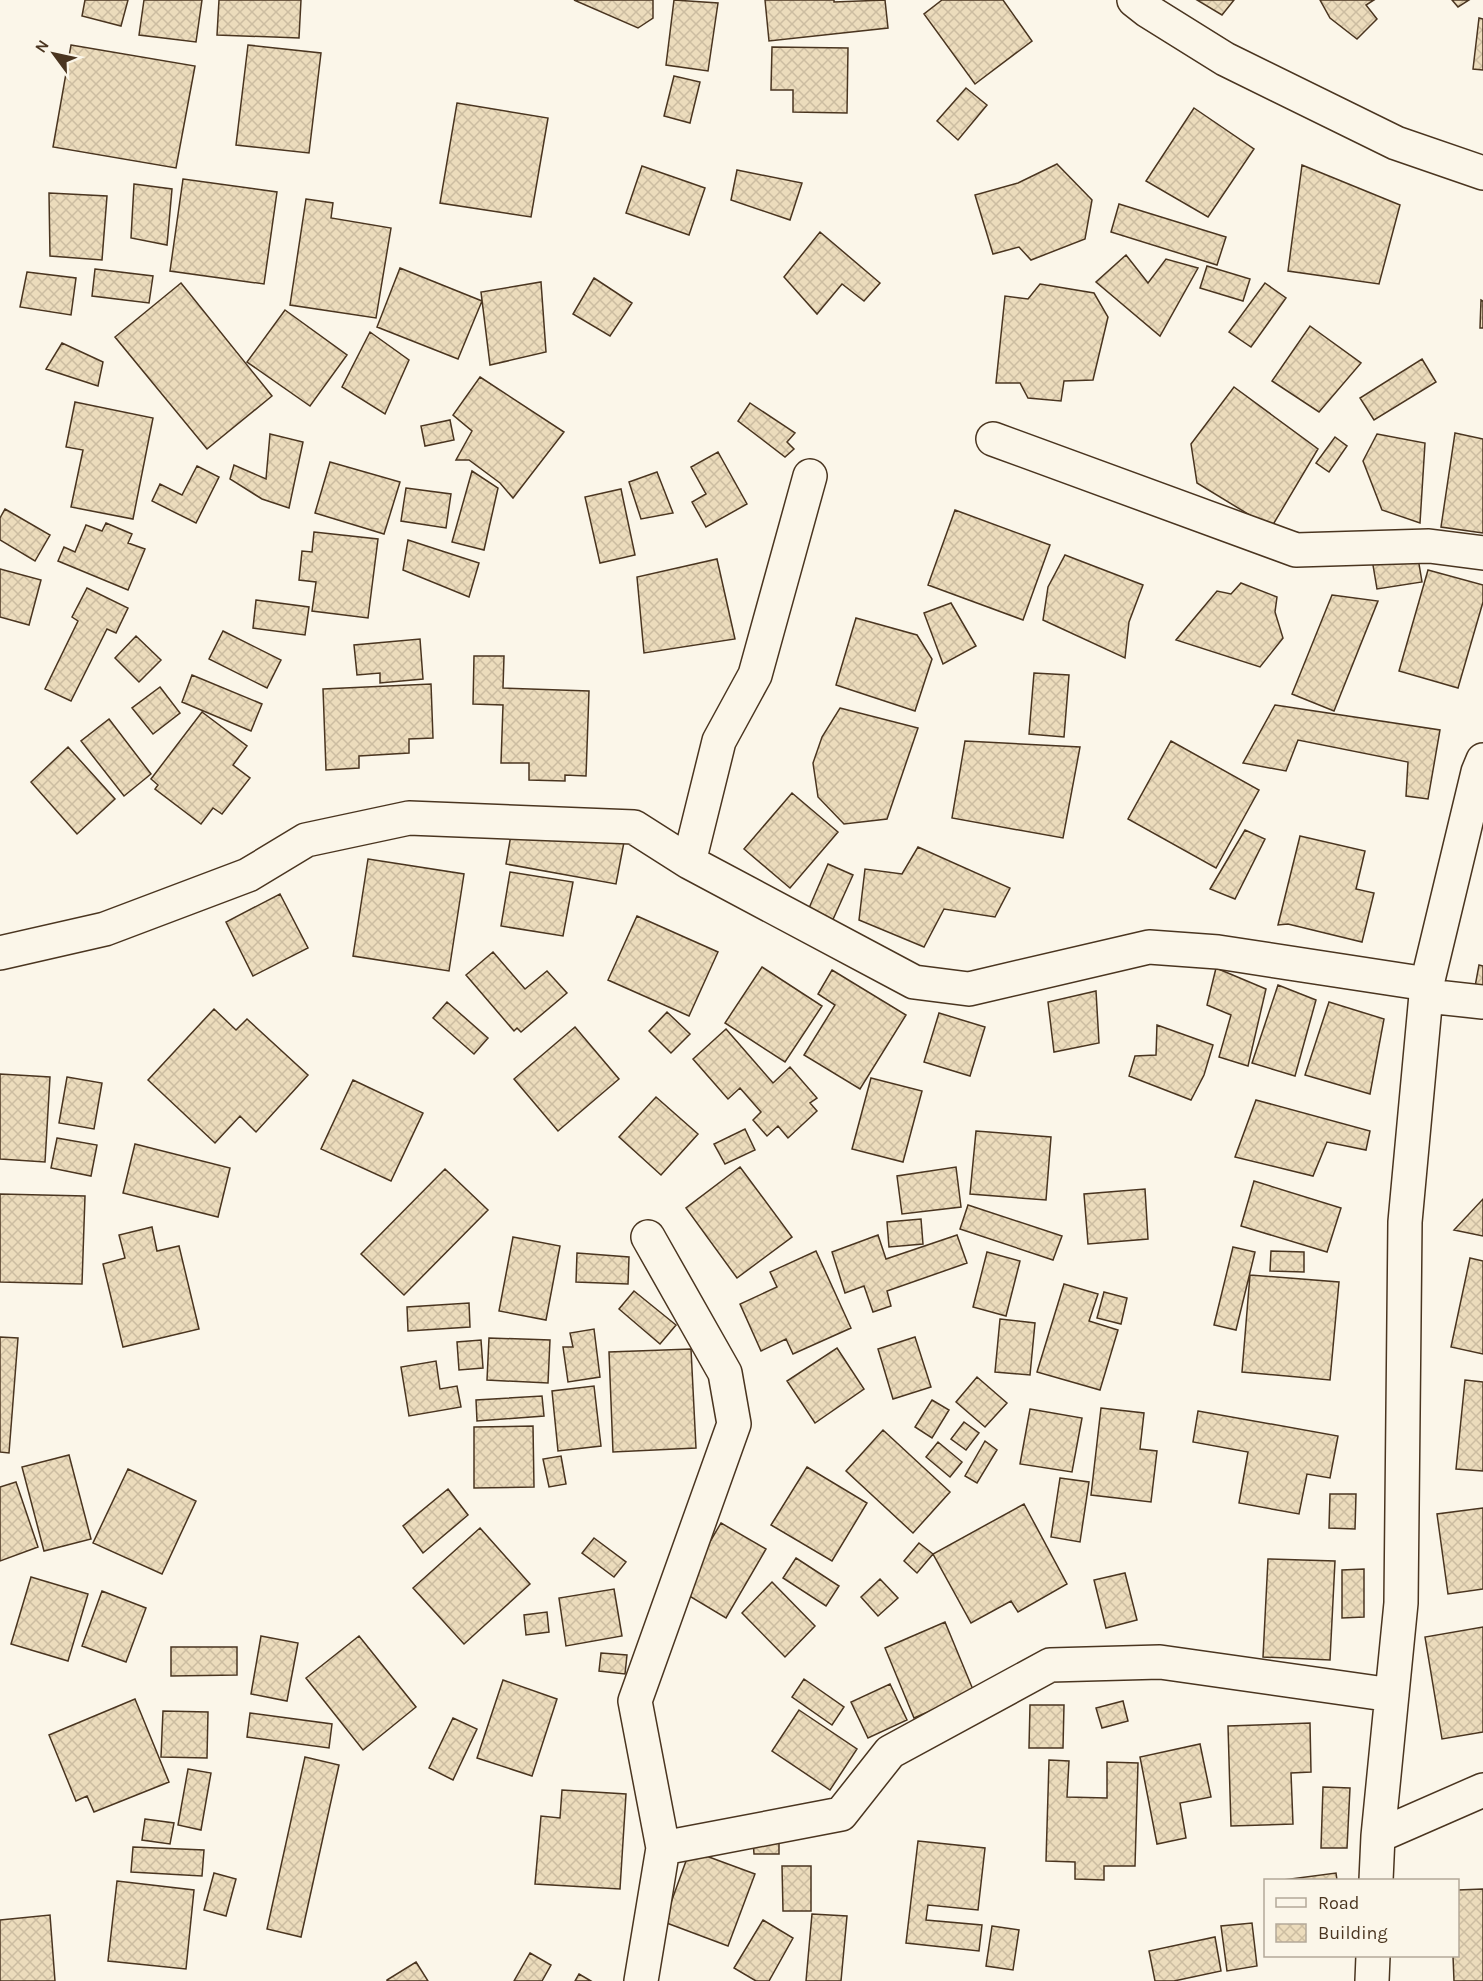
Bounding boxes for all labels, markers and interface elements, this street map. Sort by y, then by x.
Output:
north arrow [24,24,84,84]
text: N [31,36,53,56]
legend [1264,1879,1459,1957]
text: Road [1318,1892,1359,1914]
text: Building [1318,1922,1388,1944]

